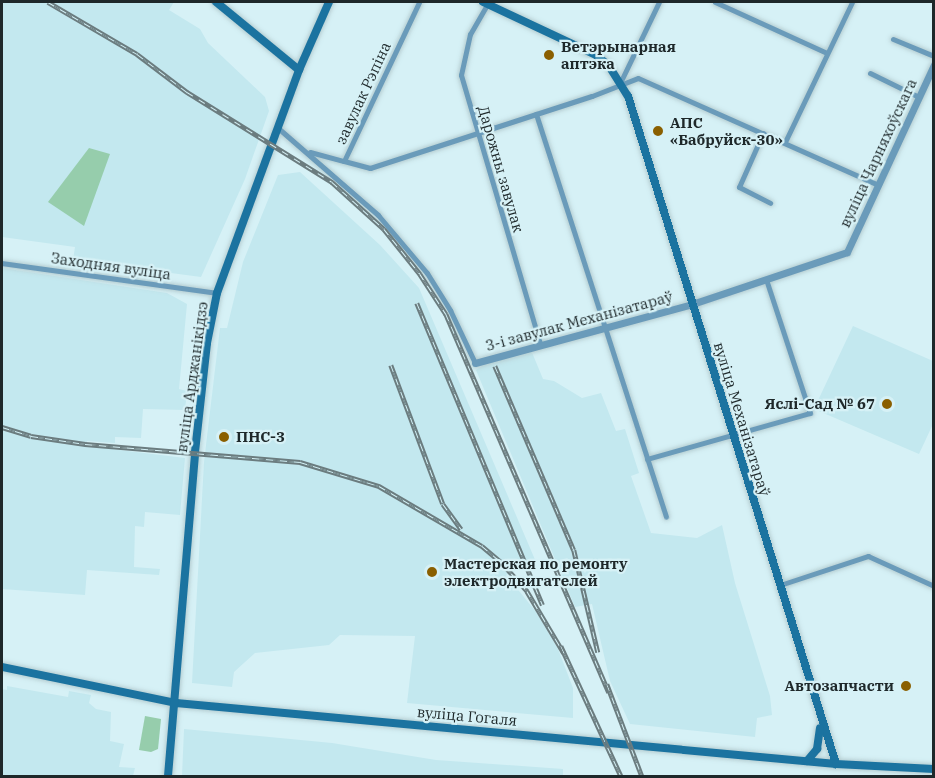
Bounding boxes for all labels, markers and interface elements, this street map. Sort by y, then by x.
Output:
place label: Ветэрынарная аптэка [561,37,676,72]
street label: завулак Рэпіна [331,39,395,147]
marker: Ветэрынарная аптэка [542,48,556,62]
street label: вуліца Чарняхоўскага [836,76,920,230]
street label: Дарожны завулак [474,104,528,234]
place label: АПС «Бабруйск-30» [670,113,783,148]
marker: АПС «Бабруйск-30» [651,124,665,138]
street label: Заходняя вуліца [50,249,172,283]
street label: 3-і завулак Механізатараў [483,287,675,355]
street label: вуліца Арджанікідзэ [172,300,212,454]
street label: вуліца Механізатараў [710,340,774,498]
place label: Яслі-Сад № 67 [764,395,875,413]
marker: Яслі-Сад № 67 [880,397,894,411]
place label: ПНС-3 [236,428,285,446]
marker: ПНС-3 [217,430,231,444]
place label: Мастерская по ремонту электродвигателей [444,554,628,589]
marker: Мастерская по ремонту электродвигателей [425,565,439,579]
place label: Автозапчасти [785,677,894,695]
marker: Автозапчасти [899,679,913,693]
street label: вуліца Гогаля [416,703,518,729]

